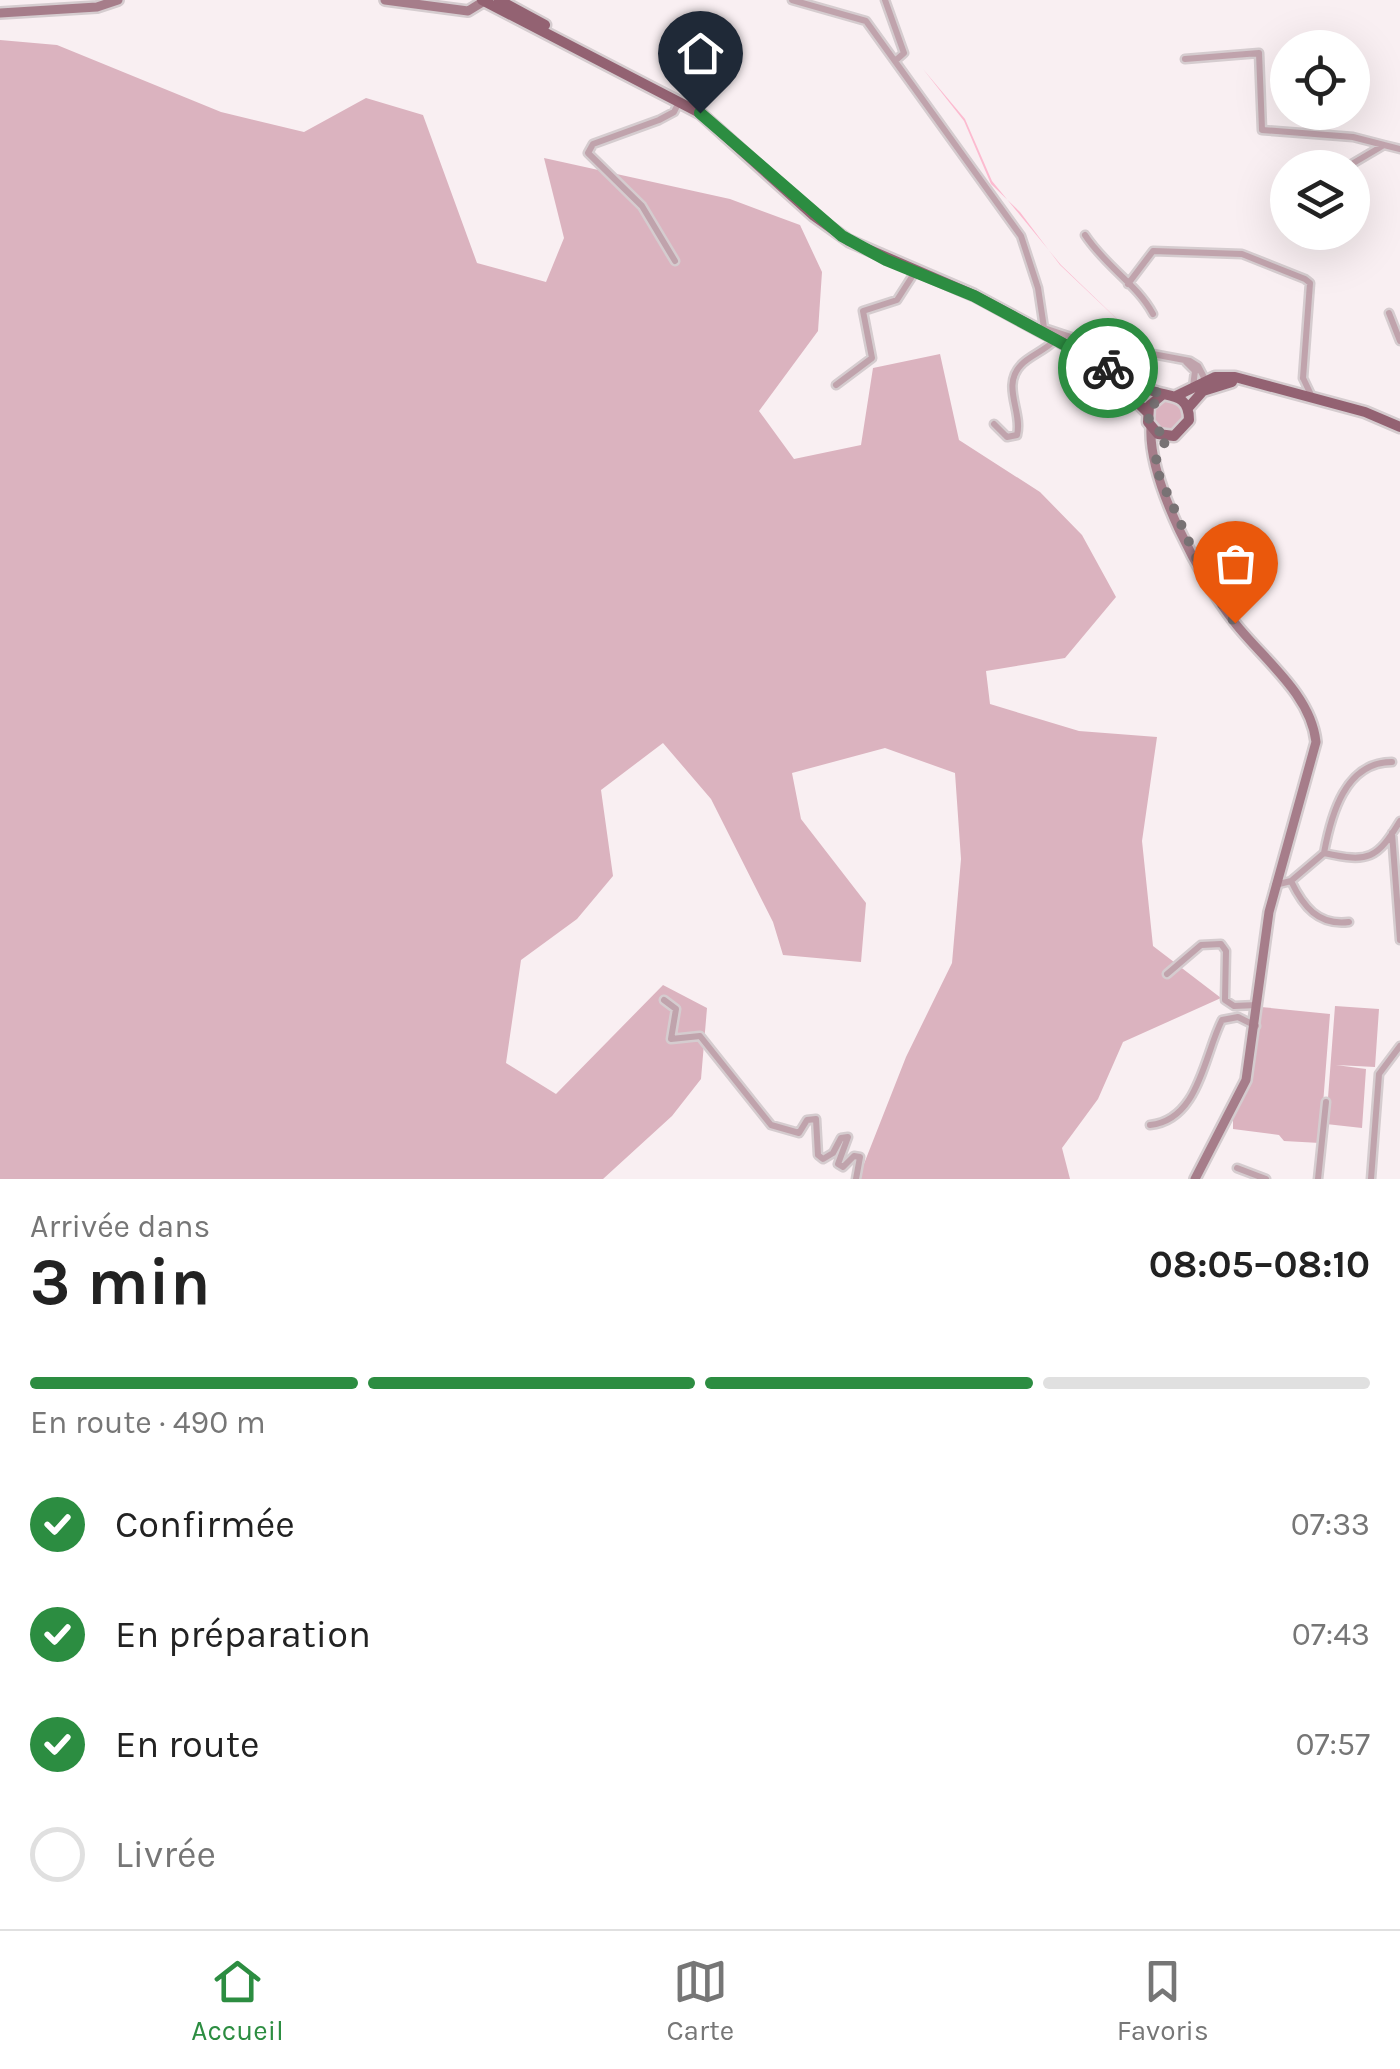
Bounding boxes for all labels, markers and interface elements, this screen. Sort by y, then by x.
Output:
pin [658,11,743,114]
icon: home [673,26,728,81]
map controls [1270,30,1370,250]
button: locate [1270,30,1370,130]
button: layers [1270,150,1370,250]
courier [1058,318,1158,418]
icon: bike [1081,341,1136,396]
pin [1193,521,1278,624]
icon: bag [1208,536,1263,591]
text: Arrivée dans [30,1208,210,1245]
text: 08:05–08:10 [1149,1242,1370,1287]
text: 3 min [30,1244,210,1320]
text: En route · 490 m [30,1404,266,1441]
icon: check [30,1497,85,1552]
text: Confirmée [115,1502,295,1547]
text: 07:33 [1291,1506,1370,1543]
icon: check [30,1607,85,1662]
text: En préparation [115,1612,371,1657]
text: 07:43 [1292,1616,1370,1653]
icon: check [30,1717,85,1772]
text: En route [115,1722,260,1767]
text: 07:57 [1296,1726,1370,1763]
text: Livrée [115,1832,216,1877]
tab: Accueil [191,1954,284,2047]
tab: Carte [666,1954,734,2047]
tab: Favoris [1117,1954,1209,2047]

